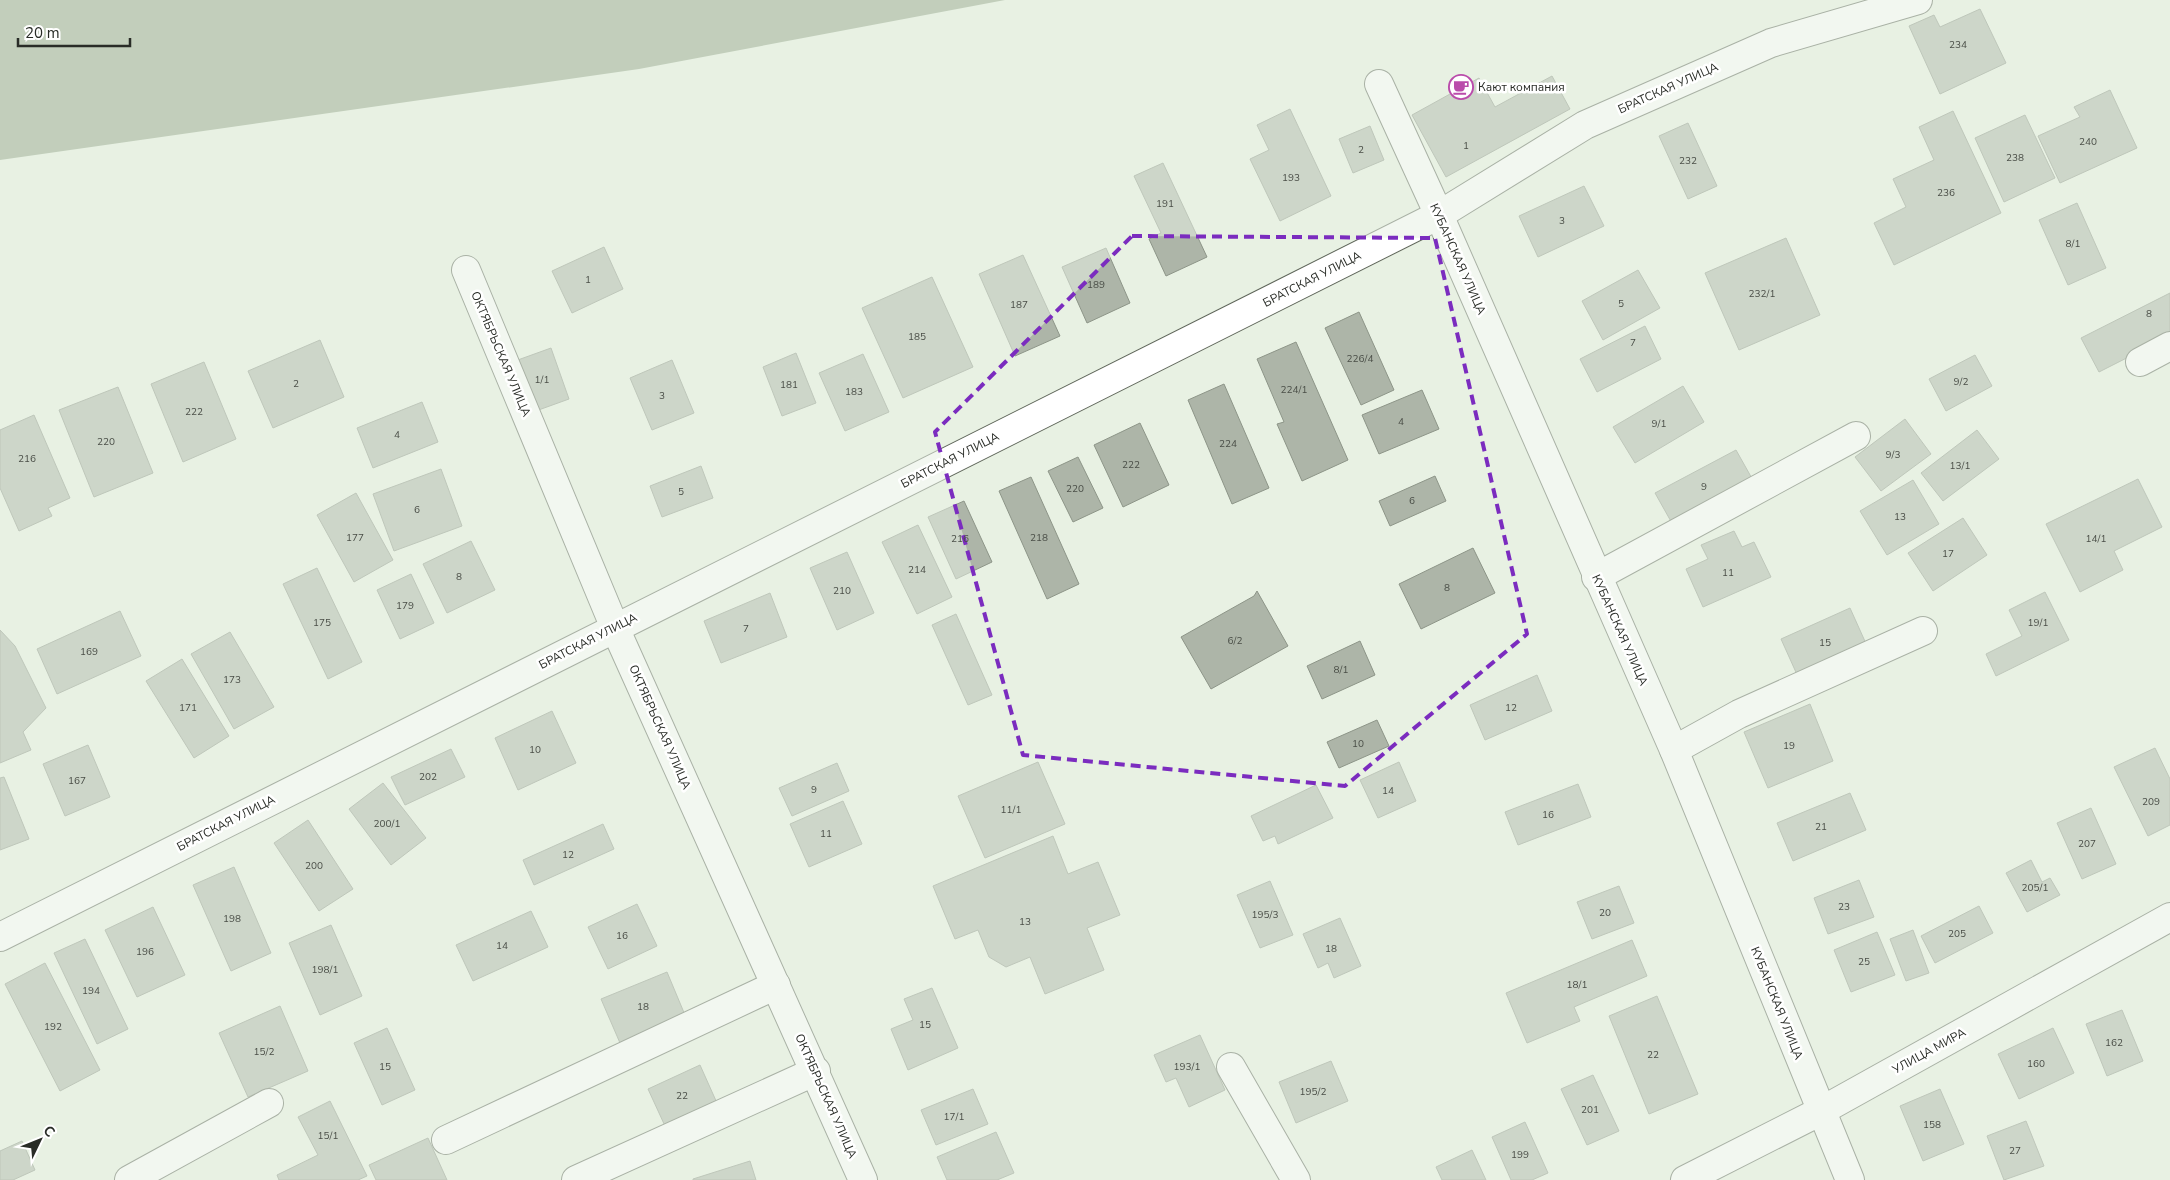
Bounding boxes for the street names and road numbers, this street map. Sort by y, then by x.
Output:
street label: БРАТСКАЯ УЛИЦА [1615,59,1721,117]
street label: КУБАНСКАЯ УЛИЦА [1426,201,1490,317]
street label: БРАТСКАЯ УЛИЦА [1260,247,1364,311]
street label: ОКТЯБРЬСКАЯ УЛИЦА [467,289,535,419]
street label: БРАТСКАЯ УЛИЦА [898,428,1002,492]
street label: КУБАНСКАЯ УЛИЦА [1588,572,1652,688]
street label: БРАТСКАЯ УЛИЦА [536,609,640,673]
street label: ОКТЯБРЬСКАЯ УЛИЦА [625,662,695,792]
street label: БРАТСКАЯ УЛИЦА [174,791,278,855]
street label: КУБАНСКАЯ УЛИЦА [1747,944,1807,1062]
street label: УЛИЦА МИРА [1889,1024,1969,1078]
street label: ОКТЯБРЬСКАЯ УЛИЦА [791,1031,861,1161]

